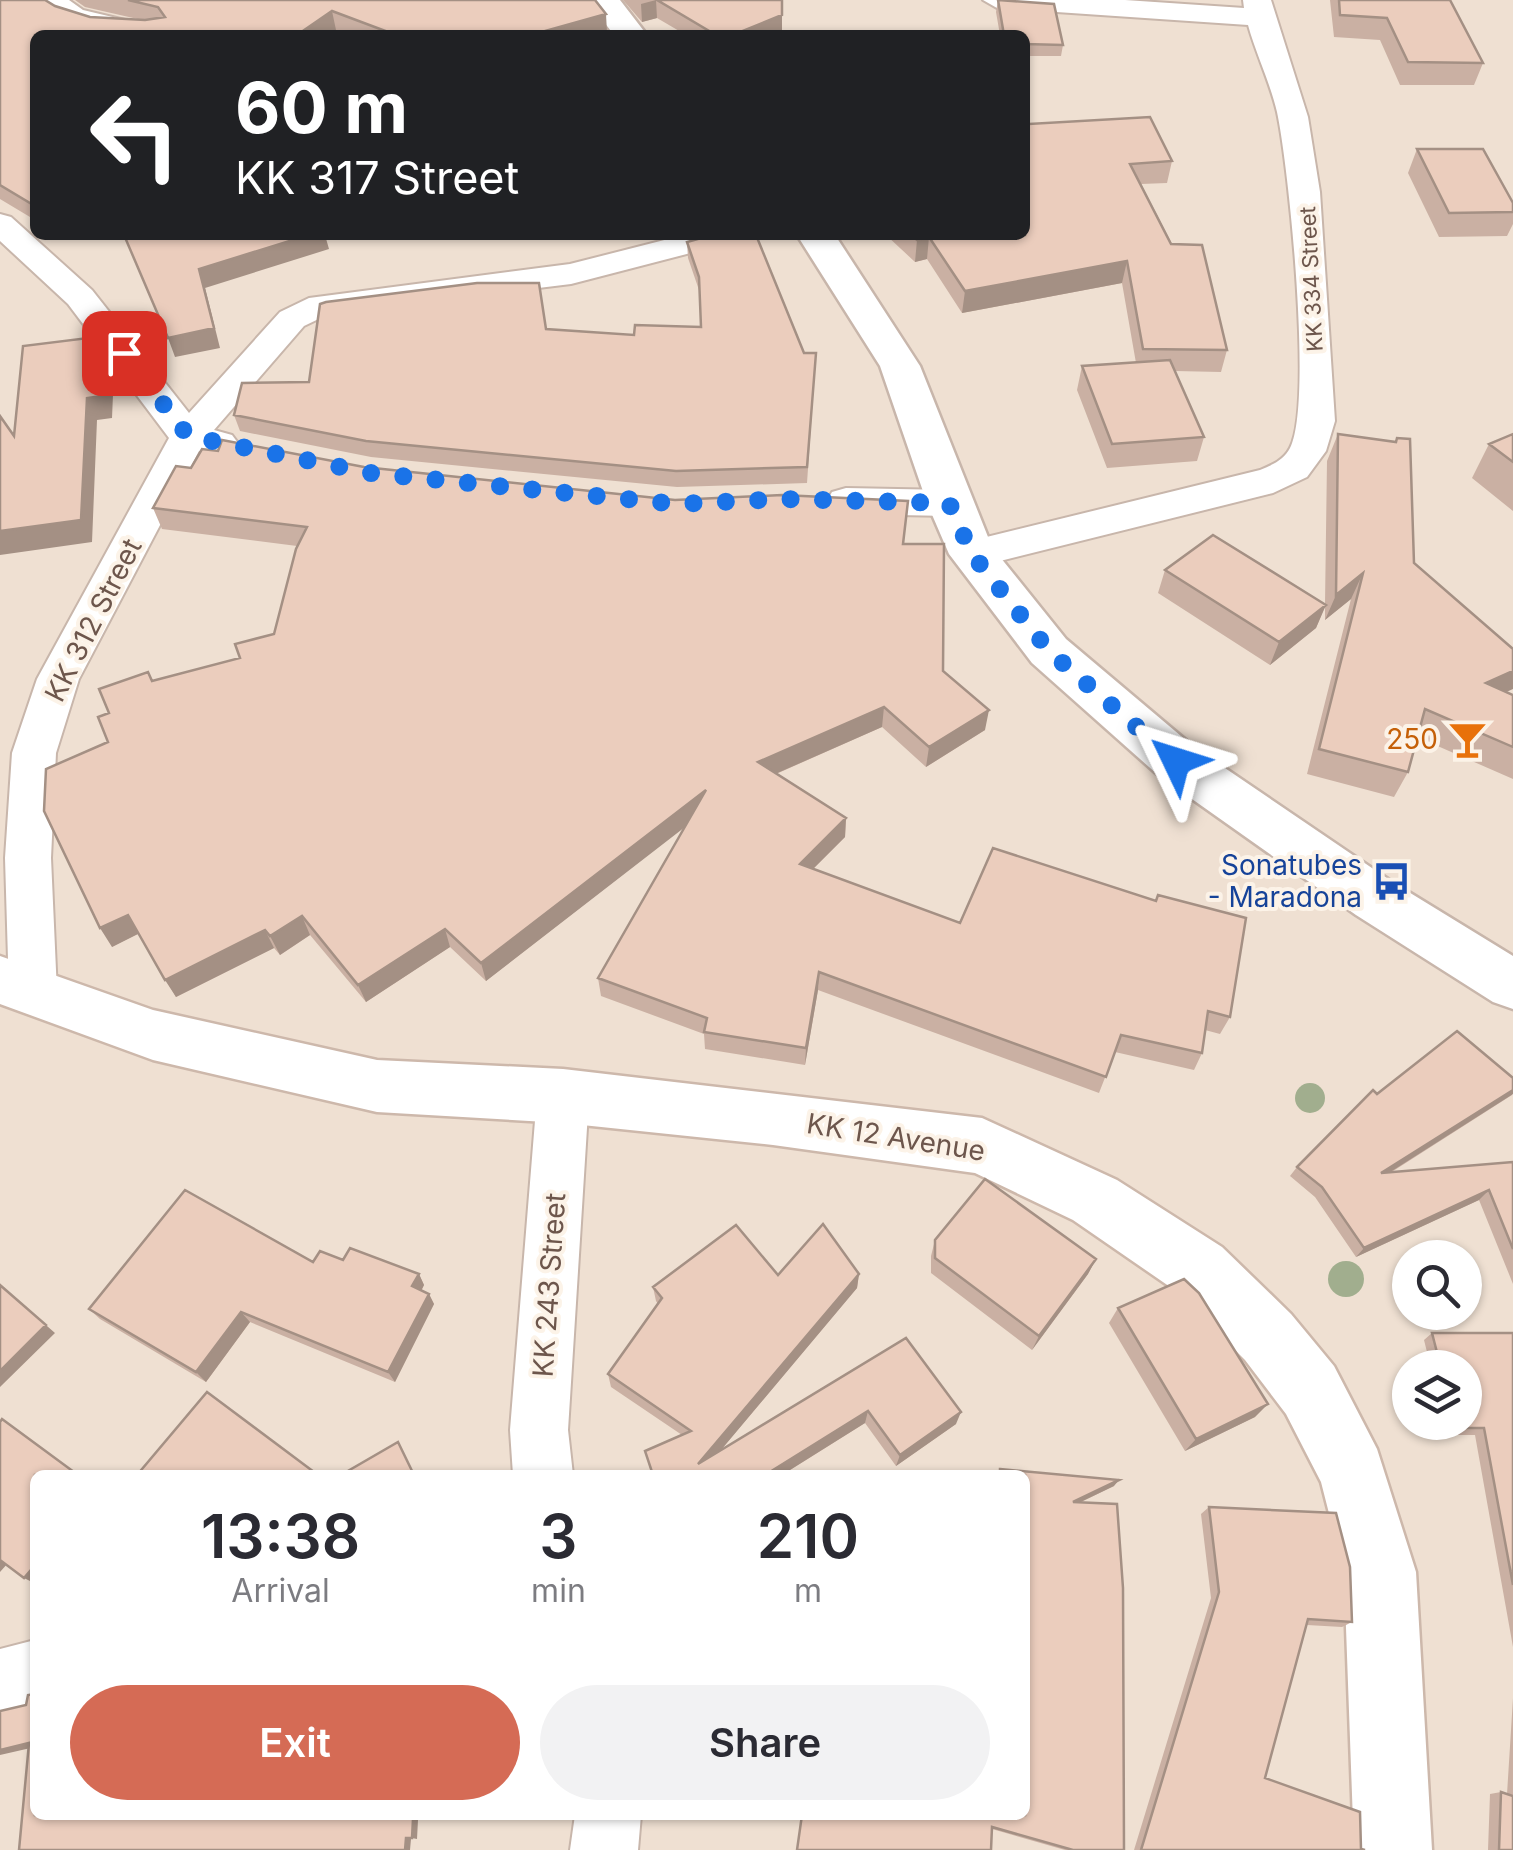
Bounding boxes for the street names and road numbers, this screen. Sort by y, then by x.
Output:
street label: KK 334 Street [1294,206,1328,352]
street label: KK 312 Street [37,533,149,707]
street label: KK 12 Avenue [804,1106,988,1168]
street label: KK 243 Street [526,1192,572,1378]

